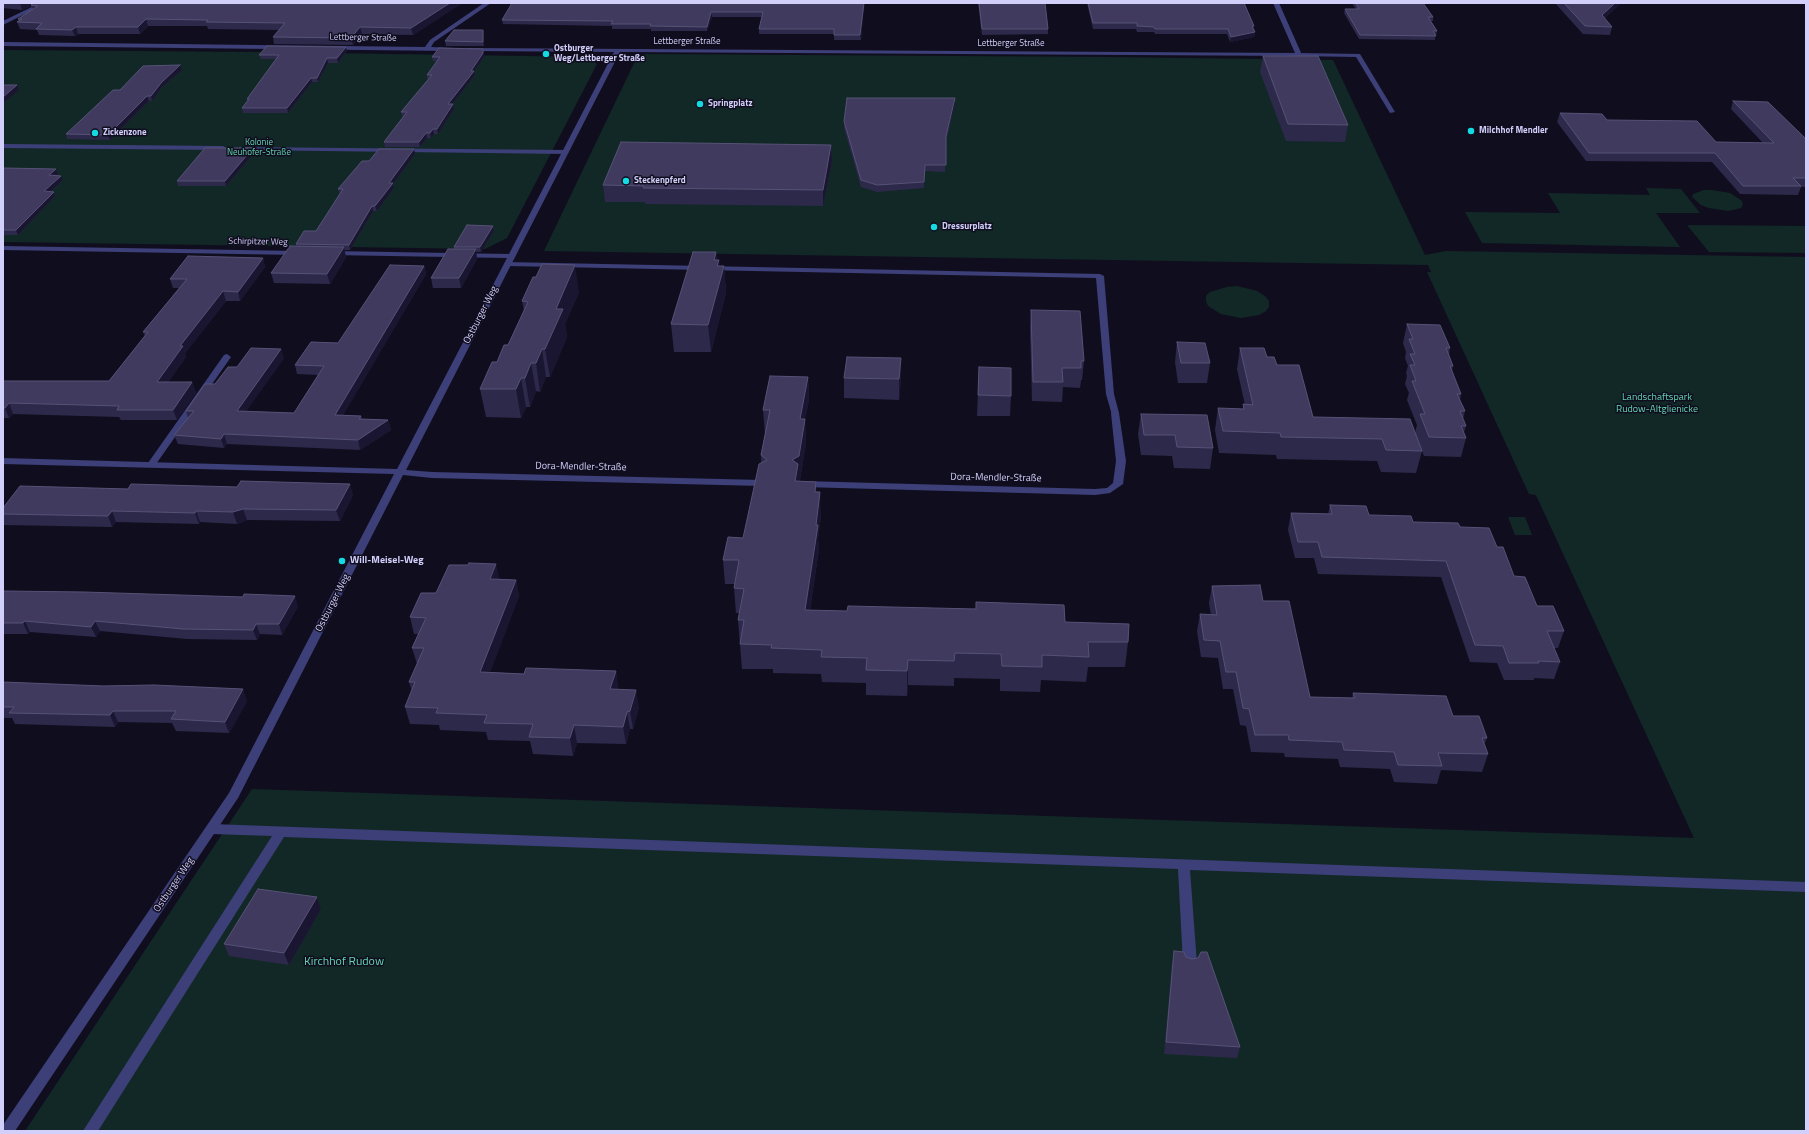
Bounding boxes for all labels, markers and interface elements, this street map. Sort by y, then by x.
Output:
street label: Lettberger Straße [329,32,397,44]
street label: Lettberger Straße [654,37,720,47]
street label: Lettberger Straße [978,39,1044,49]
place label: Ostburger Weg/Lettberger Straße [554,44,645,65]
marker: Ostburger Weg/Lettberger Straße [541,49,551,59]
marker: Springplatz [695,99,705,109]
place label: Springplatz [708,99,753,109]
marker: Milchhof Mendler [1466,126,1476,136]
place label: Milchhof Mendler [1479,126,1548,136]
marker: Zickenzone [90,128,100,138]
place label: Zickenzone [103,128,147,138]
park label: Kolonie Neuhofer-Straße [227,138,291,159]
marker: Steckenpferd [621,176,631,186]
place label: Steckenpferd [634,176,686,186]
marker: Dressurplatz [929,222,939,232]
place label: Dressurplatz [942,222,992,232]
street label: Schirpitzer Weg [228,236,288,248]
street label: Ostburger Weg [461,284,501,346]
park label: Landschaftspark Rudow-Altglienicke [1616,392,1698,416]
street label: Dora-Mendler-Straße [535,460,627,474]
street label: Dora-Mendler-Straße [950,471,1042,485]
place label: Will-Meisel-Weg [350,555,424,567]
marker: Will-Meisel-Weg [337,556,347,566]
street label: Ostburger Weg [313,572,353,634]
street label: Ostburger Weg [151,855,197,915]
park label: Kirchhof Rudow [304,955,384,969]

